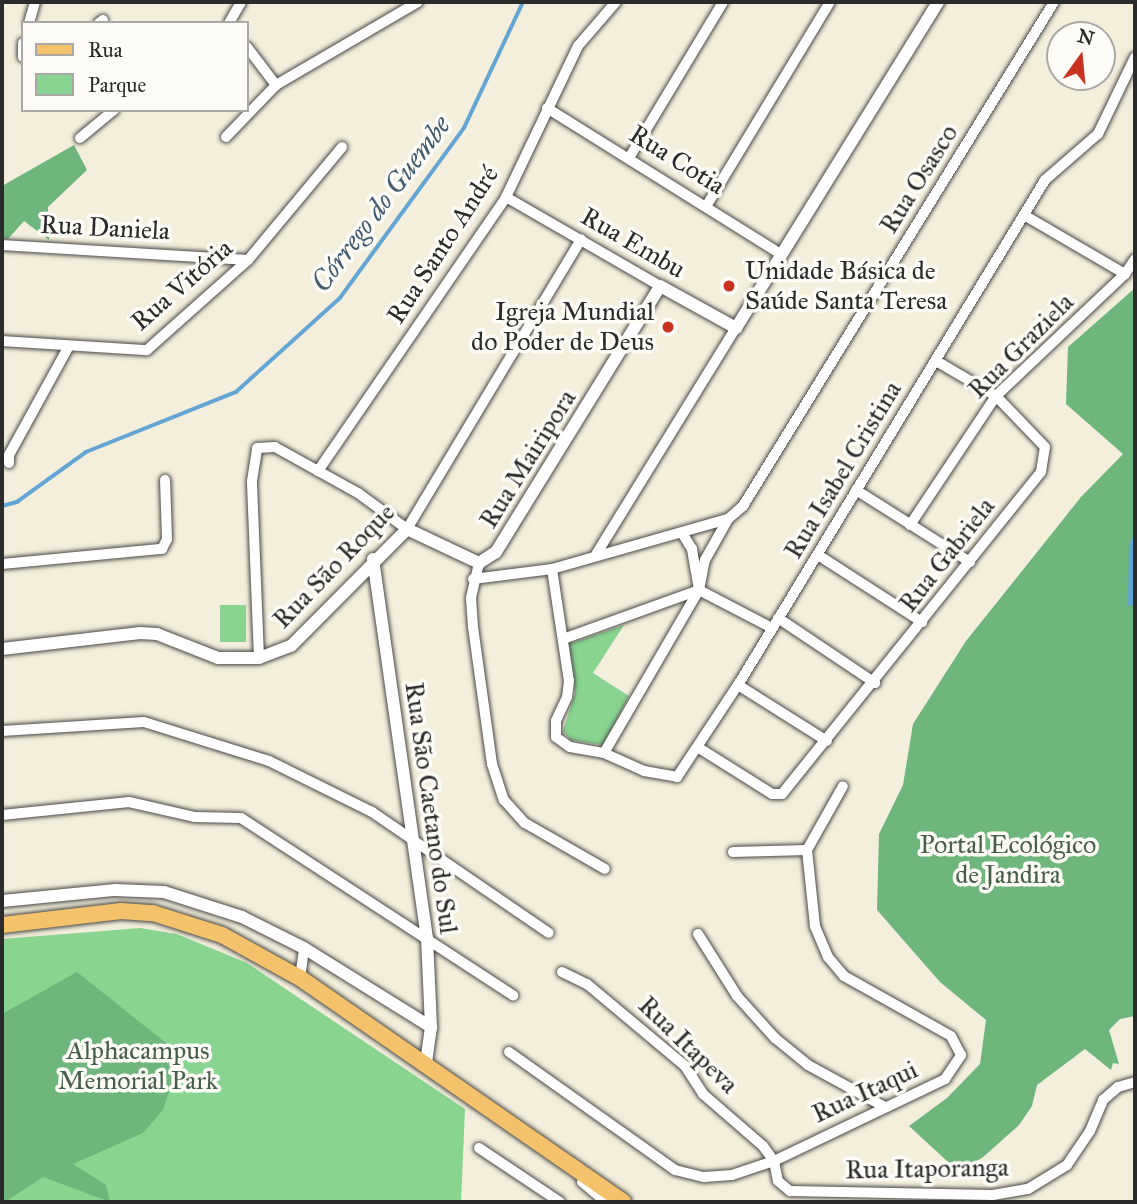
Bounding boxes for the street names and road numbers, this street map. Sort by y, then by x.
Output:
street label: Rua Cotia [623,118,731,202]
street label: Rua Osasco [873,119,965,239]
street label: Rua Santo André [380,160,506,330]
street label: Rua Embu [575,201,691,285]
street label: Rua Daniela [39,209,171,247]
street label: Rua Vitória [125,233,239,337]
street label: Rua Graziela [962,287,1080,405]
street label: Rua Isabel Cristina [778,376,908,564]
street label: Rua Mairipora [473,384,583,534]
street label: Rua Gabriela [893,492,1001,618]
street label: Rua São Roque [267,497,401,635]
street label: Rua São Caetano do Sul [398,680,464,936]
street label: Rua Itapeva [632,990,744,1100]
street label: Rua Itaqui [807,1054,923,1130]
street label: Rua Itaporanga [845,1152,1009,1186]

